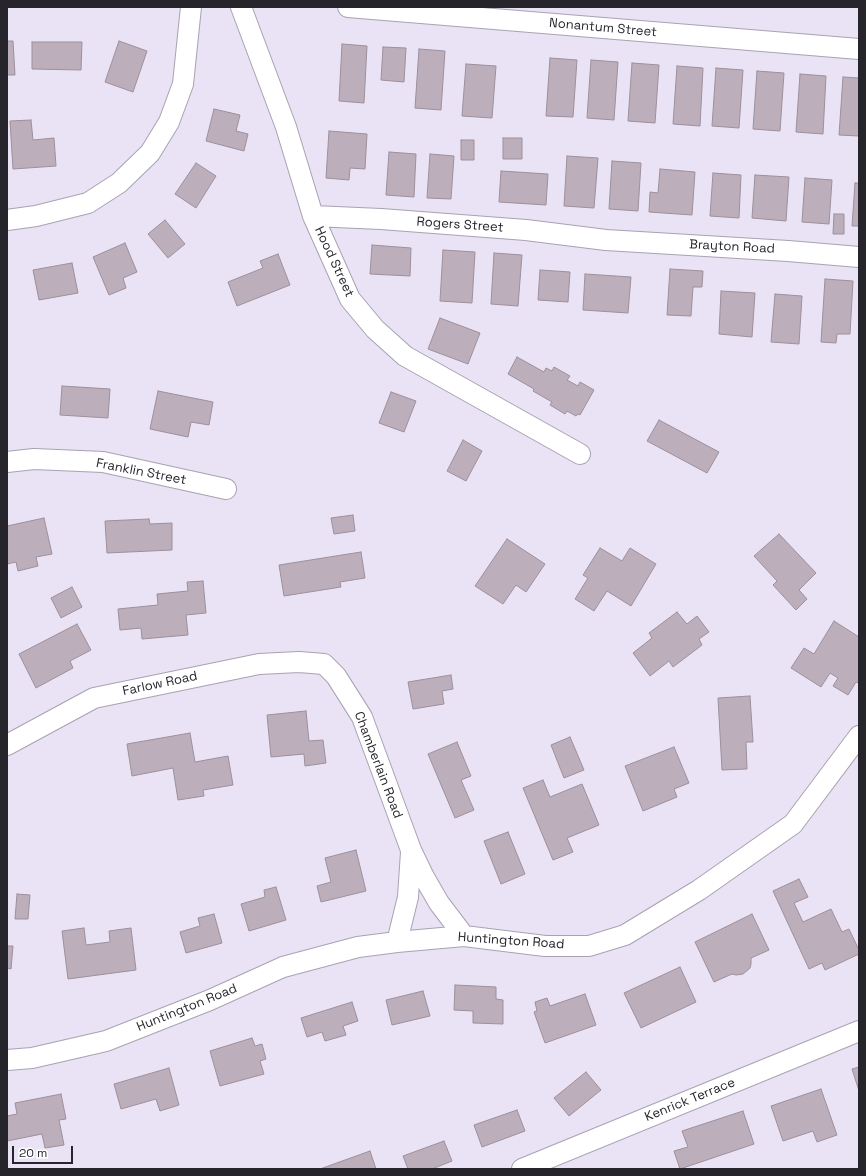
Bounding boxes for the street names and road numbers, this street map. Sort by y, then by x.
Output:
street label: Nonantum Street [548,16,658,40]
street label: Rogers Street [416,214,504,236]
street label: Hood Street [311,224,357,300]
street label: Brayton Road [689,237,775,257]
street label: Franklin Street [95,456,187,488]
street label: Farlow Road [121,668,199,700]
street label: Chamberlain Road [350,709,406,821]
street label: Huntington Road [457,929,565,953]
street label: Huntington Road [135,981,239,1035]
street label: Kenrick Terrace [643,1075,737,1125]

